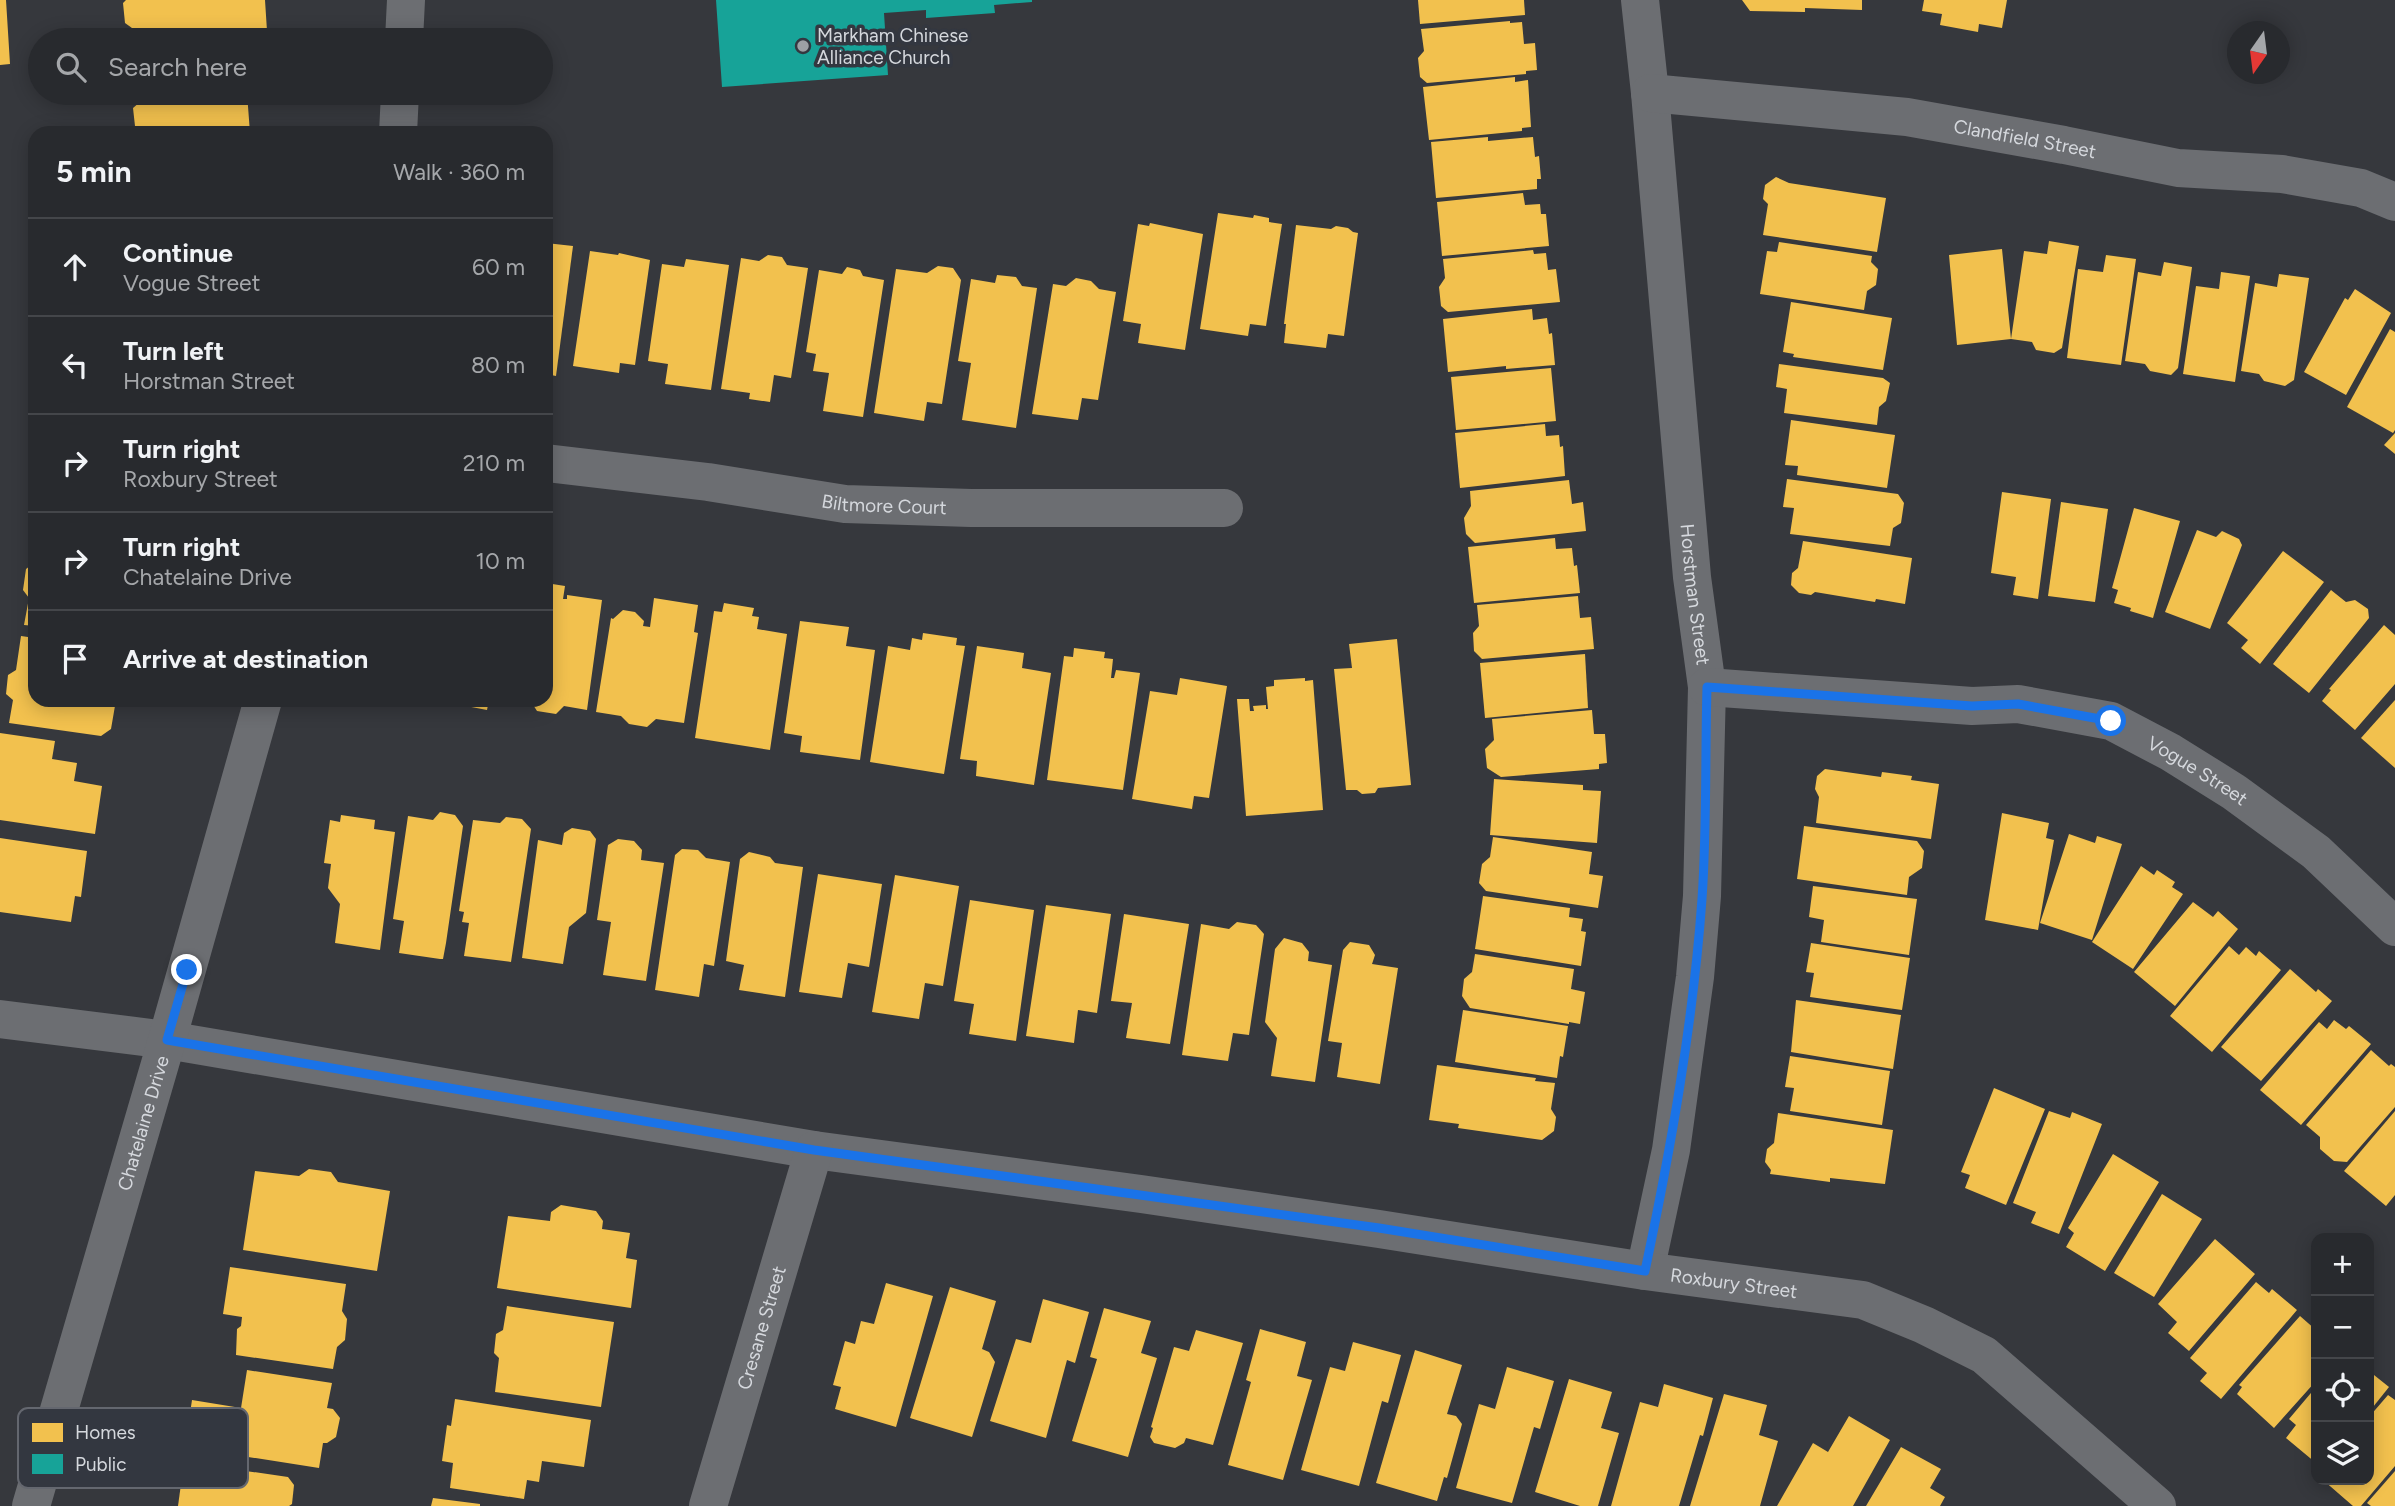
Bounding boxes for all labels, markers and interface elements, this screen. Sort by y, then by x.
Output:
north arrow [2227,21,2290,84]
place label: Markham Chinese Alliance Church [817,24,968,69]
search box [28,28,553,105]
marker: Markham Chinese Alliance Church [795,38,811,54]
icon: search [52,48,90,86]
text: Search here [108,51,247,83]
street label: Clandfield Street [1952,115,2098,163]
text: 5 min [56,153,132,190]
text: Walk · 360 m [393,158,525,186]
text: Continue [123,237,233,269]
icon: ahead [56,248,94,286]
text: 60 m [472,253,525,281]
text: Vogue Street [123,269,260,297]
text: Turn left [123,335,224,367]
icon: left [56,346,94,384]
text: 80 m [471,351,525,379]
text: Horstman Street [123,367,295,395]
text: Turn right [123,433,240,465]
icon: right [56,444,94,482]
text: 210 m [463,449,525,477]
text: Roxbury Street [123,465,278,493]
street label: Biltmore Court [820,489,947,519]
street label: Horstman Street [1675,523,1715,667]
text: Turn right [123,531,240,563]
icon: right [56,542,94,580]
text: 10 m [476,547,525,575]
text: Chatelaine Drive [123,563,292,591]
icon: arrive [56,640,94,678]
text: Arrive at destination [123,643,368,675]
route start [2095,705,2126,736]
street label: Vogue Street [2143,731,2252,810]
route end [171,954,202,985]
street label: Chatelaine Drive [113,1053,174,1193]
map controls [2311,1233,2374,1485]
button: + [2311,1233,2374,1296]
street label: Cresane Street [732,1263,791,1392]
street label: Roxbury Street [1669,1263,1799,1303]
button: − [2311,1296,2374,1359]
button: locate [2311,1359,2374,1422]
legend [18,1408,248,1488]
text: Homes [75,1421,136,1444]
button: layers [2311,1422,2374,1485]
text: Public [75,1453,127,1476]

